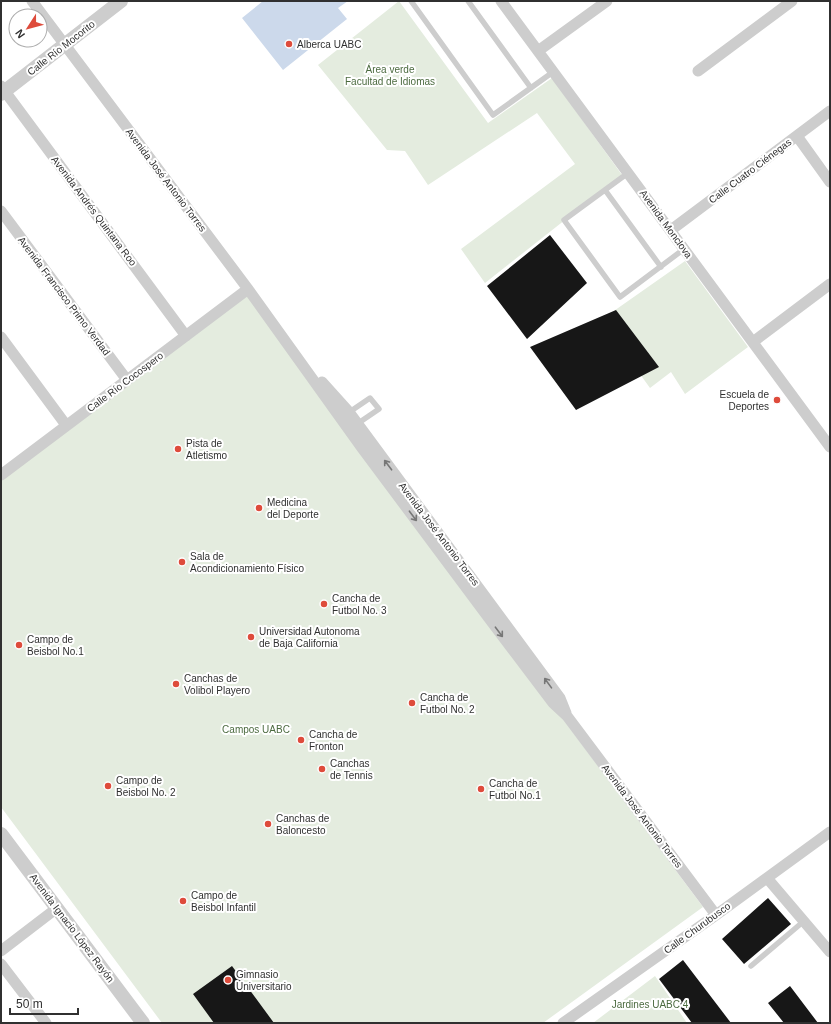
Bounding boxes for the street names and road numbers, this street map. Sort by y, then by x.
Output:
street label: Calle Río Mocorito [25,18,97,78]
street label: Avenida José Antonio Torres [124,126,208,234]
street label: Calle Cuatro Ciénegas [707,136,793,206]
street label: Avenida Andrés Quintana Roo [49,154,139,268]
street label: Avenida Monclova [638,188,695,261]
street label: Avenida Francisco Primo Verdad [16,235,112,357]
street label: Calle Río Cocospero [85,350,166,414]
street label: Avenida José Antonio Torres [397,480,481,588]
street label: Avenida José Antonio Torres [600,762,684,870]
street label: Avenida Ignacio López Rayón [28,872,116,984]
street label: Calle Churubusco [662,900,733,956]

